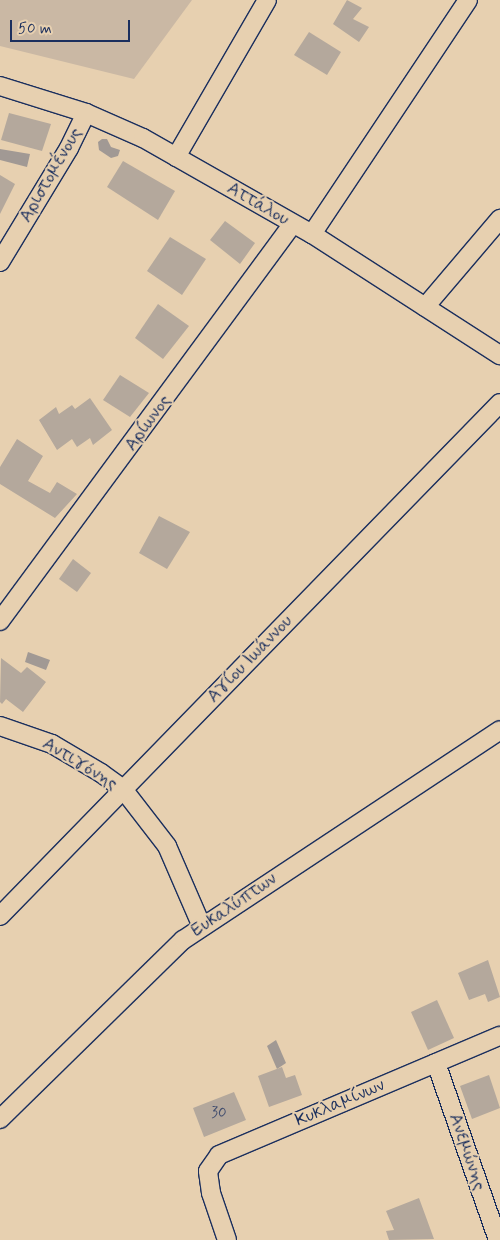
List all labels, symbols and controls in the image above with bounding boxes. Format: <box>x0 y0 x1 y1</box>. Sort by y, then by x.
scale bar <box>12 10 132 42</box>
text: 50 m <box>18 19 52 39</box>
street label: Αριστομένους <box>15 124 87 226</box>
street label: Αττάλου <box>223 178 293 230</box>
street label: Αρίωνος <box>120 391 176 455</box>
street label: Αγίου Ιωάννου <box>203 611 297 707</box>
street label: Αντιγόνης <box>38 733 122 795</box>
street label: Ευκαλύπτων <box>187 868 281 942</box>
street label: Κυκλαμίνων <box>292 1074 388 1132</box>
house number: 30 <box>211 1105 227 1123</box>
street label: Ανεμώνης <box>444 1111 490 1193</box>

